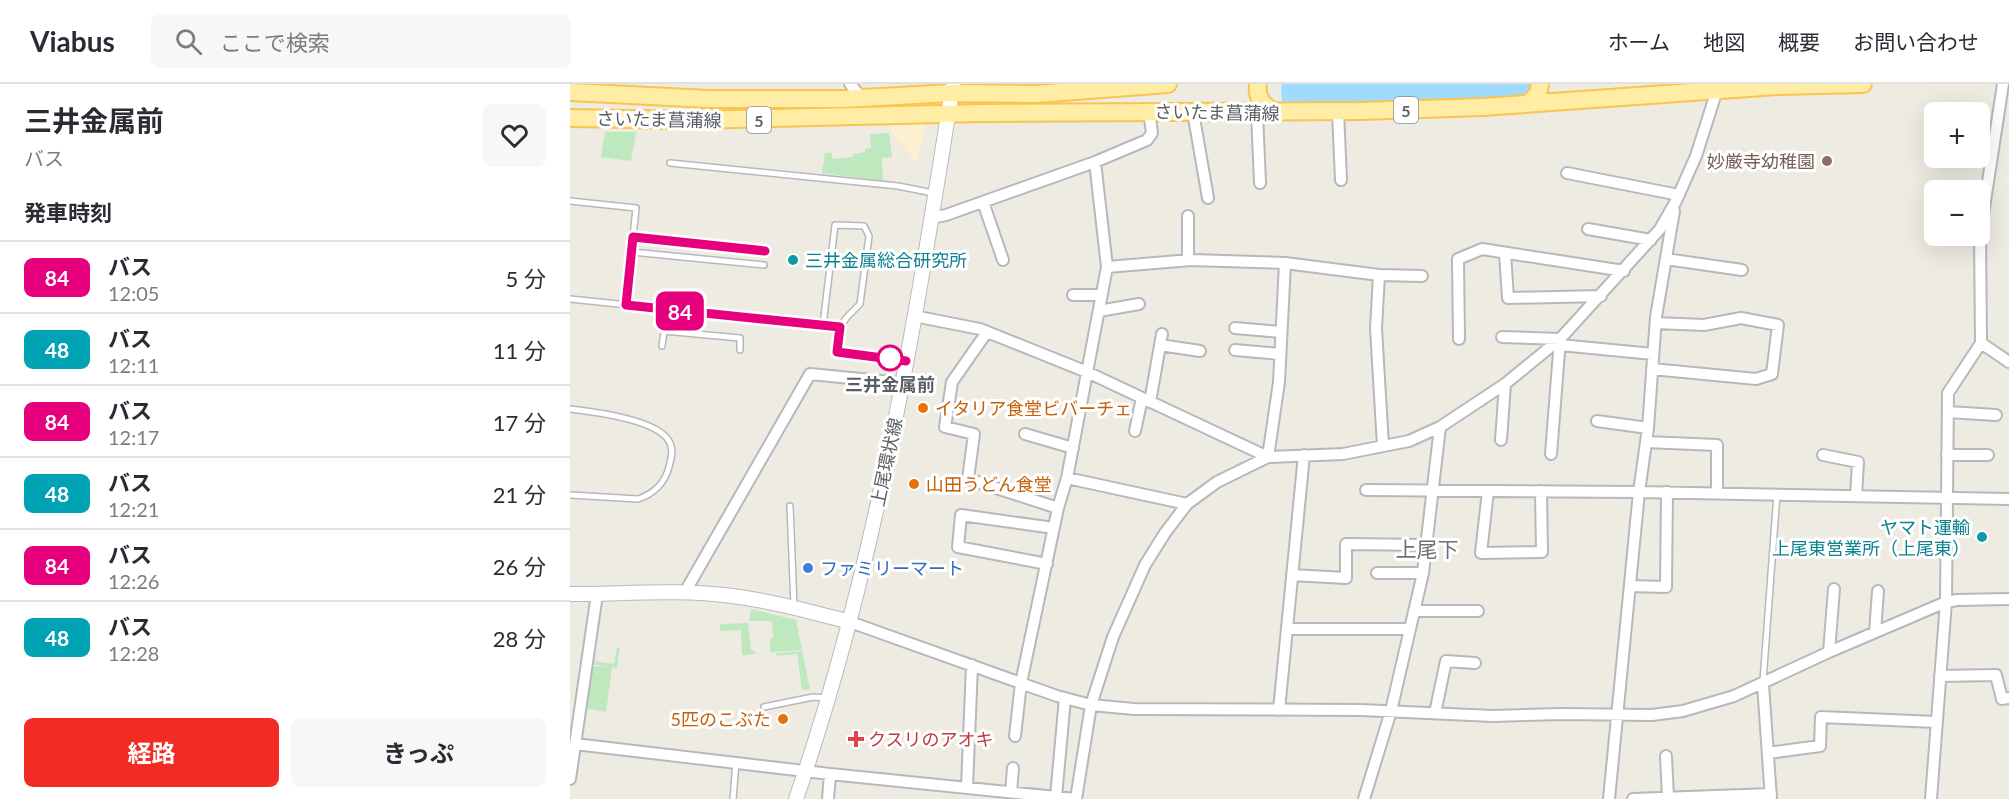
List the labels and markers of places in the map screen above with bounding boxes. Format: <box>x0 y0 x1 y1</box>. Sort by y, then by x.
place label: 妙厳寺幼稚園 <box>1707 150 1815 172</box>
marker: 妙厳寺幼稚園 <box>1820 154 1834 168</box>
place label: 三井金属総合研究所 <box>805 249 967 271</box>
marker: 三井金属総合研究所 <box>786 253 800 267</box>
marker: 三井金属前 <box>877 345 903 371</box>
place label: 三井金属前 <box>845 373 935 395</box>
place label: イタリア食堂ビバーチェ <box>935 397 1132 419</box>
marker: イタリア食堂ビバーチェ <box>916 401 930 415</box>
place label: 山田うどん食堂 <box>926 473 1052 495</box>
marker: 山田うどん食堂 <box>907 477 921 491</box>
place label: ヤマト運輸 上尾東営業所（上尾東） <box>1772 516 1970 559</box>
marker: ヤマト運輸 上尾東営業所（上尾東） <box>1975 530 1989 544</box>
place label: ファミリーマート <box>820 557 964 579</box>
marker: ファミリーマート <box>801 561 815 575</box>
place label: 5匹のこぶた <box>671 708 771 730</box>
marker: 5匹のこぶた <box>776 712 790 726</box>
place label: クスリのアオキ <box>868 728 993 750</box>
marker: クスリのアオキ <box>849 732 863 746</box>

